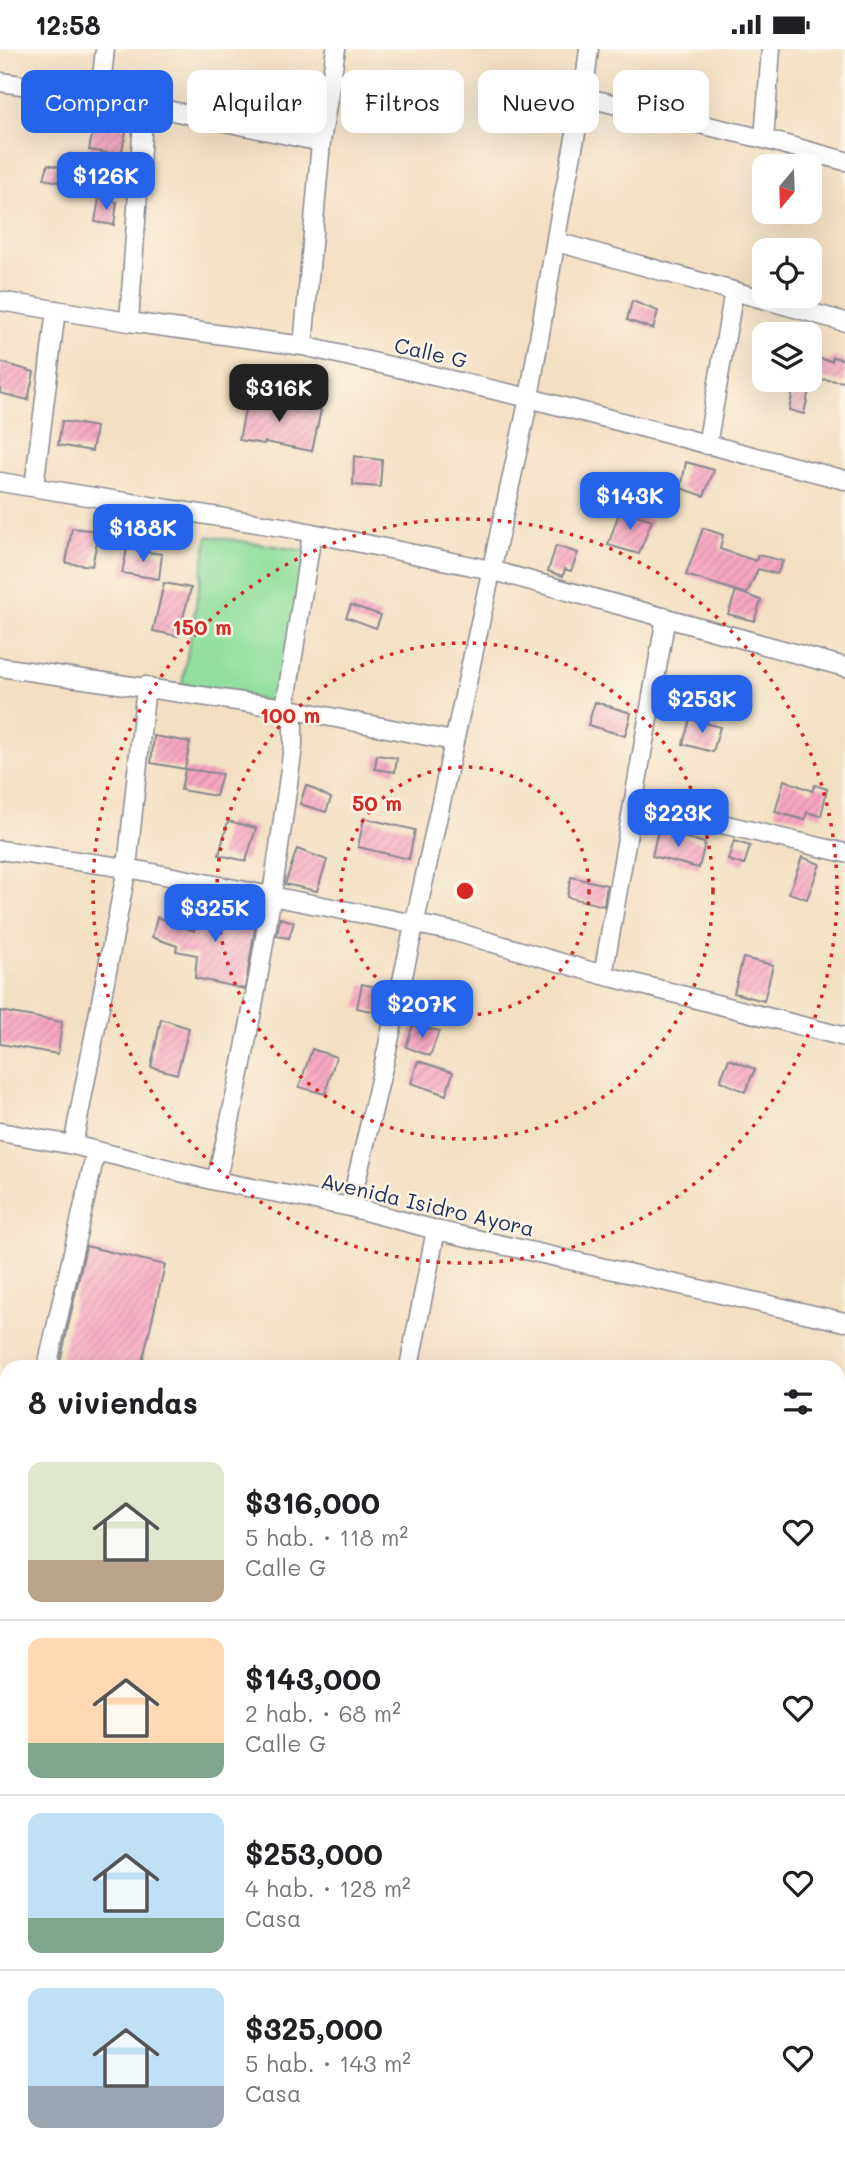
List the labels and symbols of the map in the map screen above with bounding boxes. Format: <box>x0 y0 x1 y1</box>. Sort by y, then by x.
pin: $126K <box>57 153 155 212</box>
north arrow <box>752 154 822 224</box>
street label: Calle G <box>392 331 470 373</box>
pin: $316K <box>230 365 328 424</box>
pin: $143K <box>581 473 679 532</box>
pin: $188K <box>94 505 192 564</box>
text: 150 m <box>172 613 232 640</box>
pin: $253K <box>653 675 751 735</box>
text: 100 m <box>260 701 320 728</box>
text: 50 m <box>352 789 402 816</box>
pin: $223K <box>629 789 727 849</box>
centre of rings <box>453 879 477 903</box>
pin: $325K <box>166 885 264 944</box>
pin: $207K <box>373 981 471 1040</box>
street label: Avenida Isidro Ayora <box>319 1166 537 1242</box>

